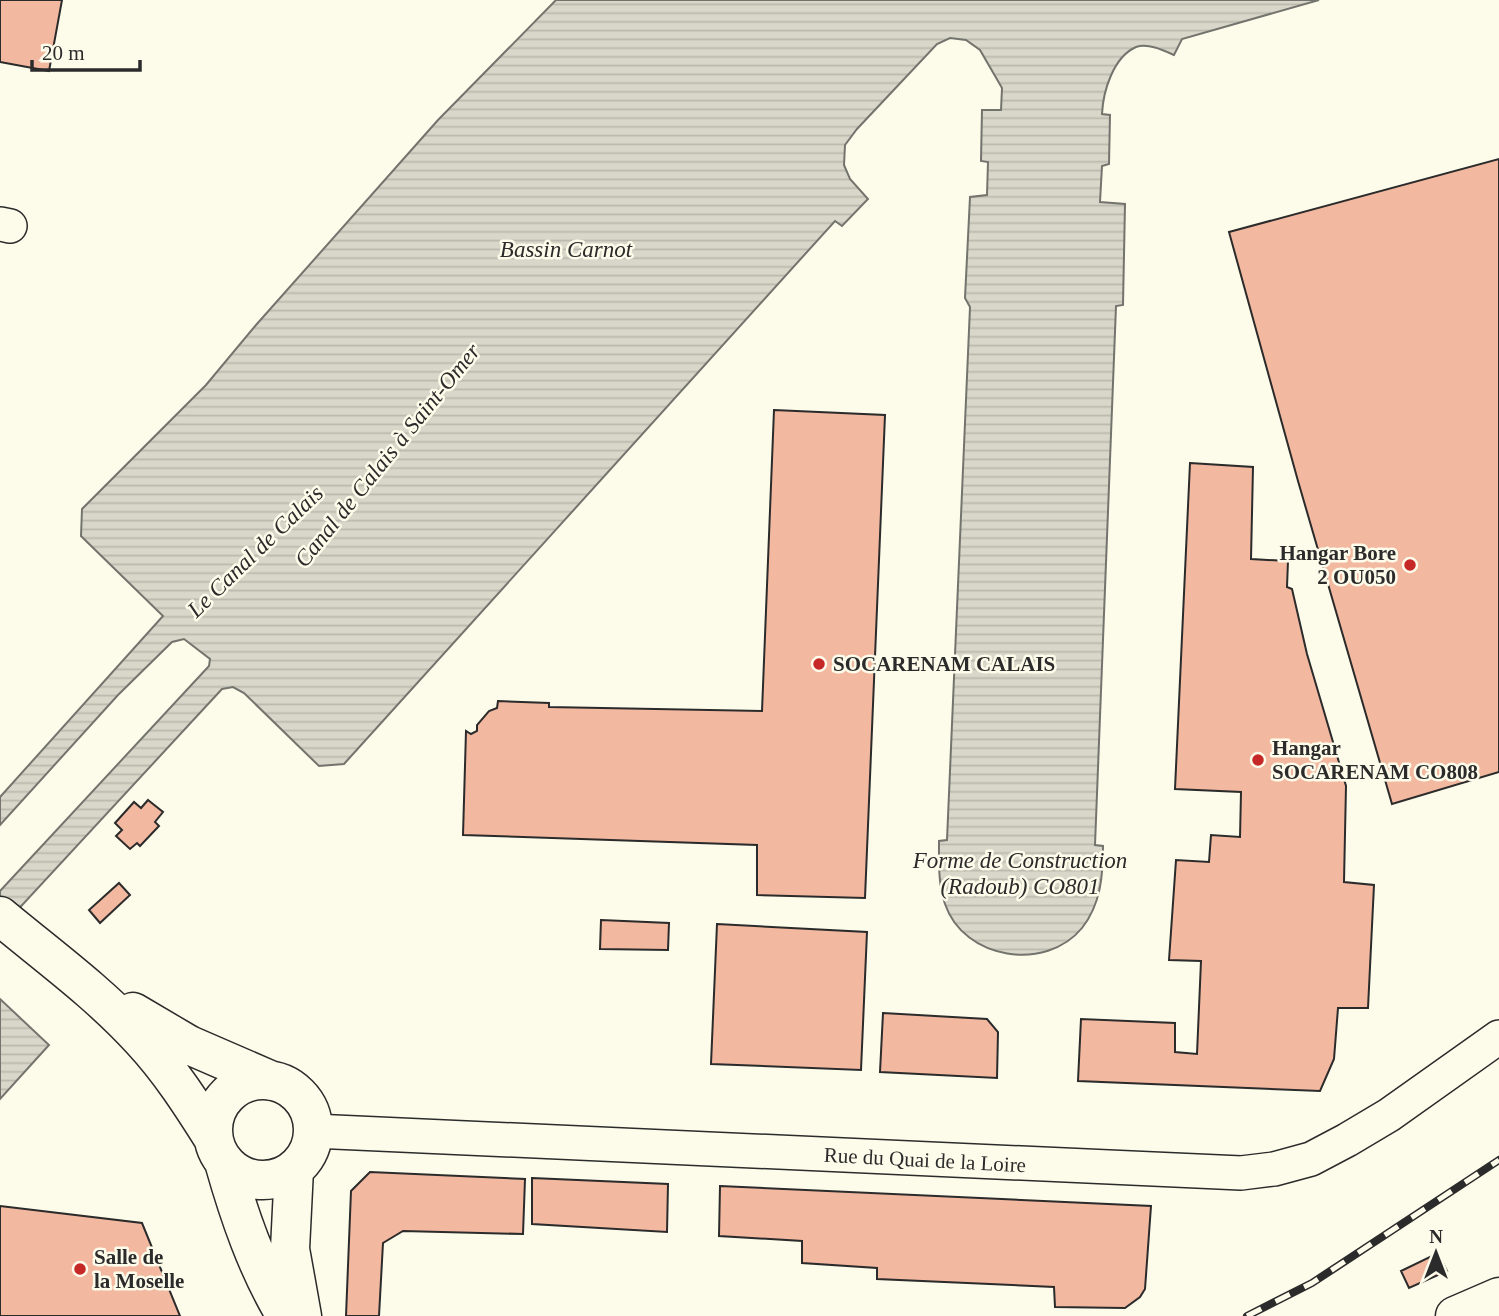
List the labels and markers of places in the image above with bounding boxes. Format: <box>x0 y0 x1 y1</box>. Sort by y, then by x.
place label: Hangar Bore 2 OU050 <box>1280 541 1396 589</box>
marker: Hangar Bore 2 OU050 <box>1402 557 1418 573</box>
place label: SOCARENAM CALAIS <box>833 652 1055 676</box>
marker: SOCARENAM CALAIS <box>811 656 827 672</box>
place label: Hangar SOCARENAM CO808 <box>1272 736 1478 784</box>
marker: Hangar SOCARENAM CO808 <box>1250 752 1266 768</box>
place label: Salle de la Moselle <box>94 1245 184 1293</box>
marker: Salle de la Moselle <box>72 1261 88 1277</box>

